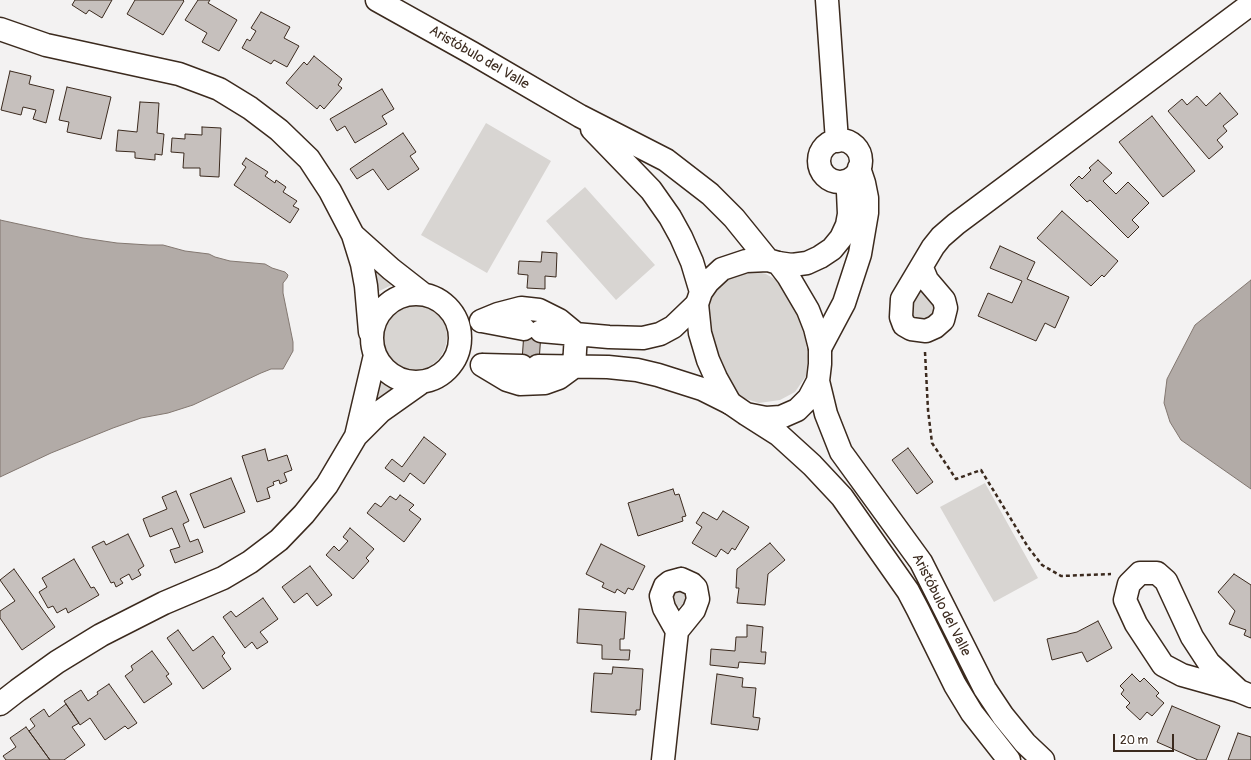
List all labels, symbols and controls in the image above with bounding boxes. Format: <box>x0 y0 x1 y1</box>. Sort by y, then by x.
street label: Aristóbulo del Valle <box>426 23 532 93</box>
street label: Aristóbulo del Valle <box>908 551 974 659</box>
scale bar <box>1115 726 1176 752</box>
text: 20 m <box>1120 733 1148 748</box>

